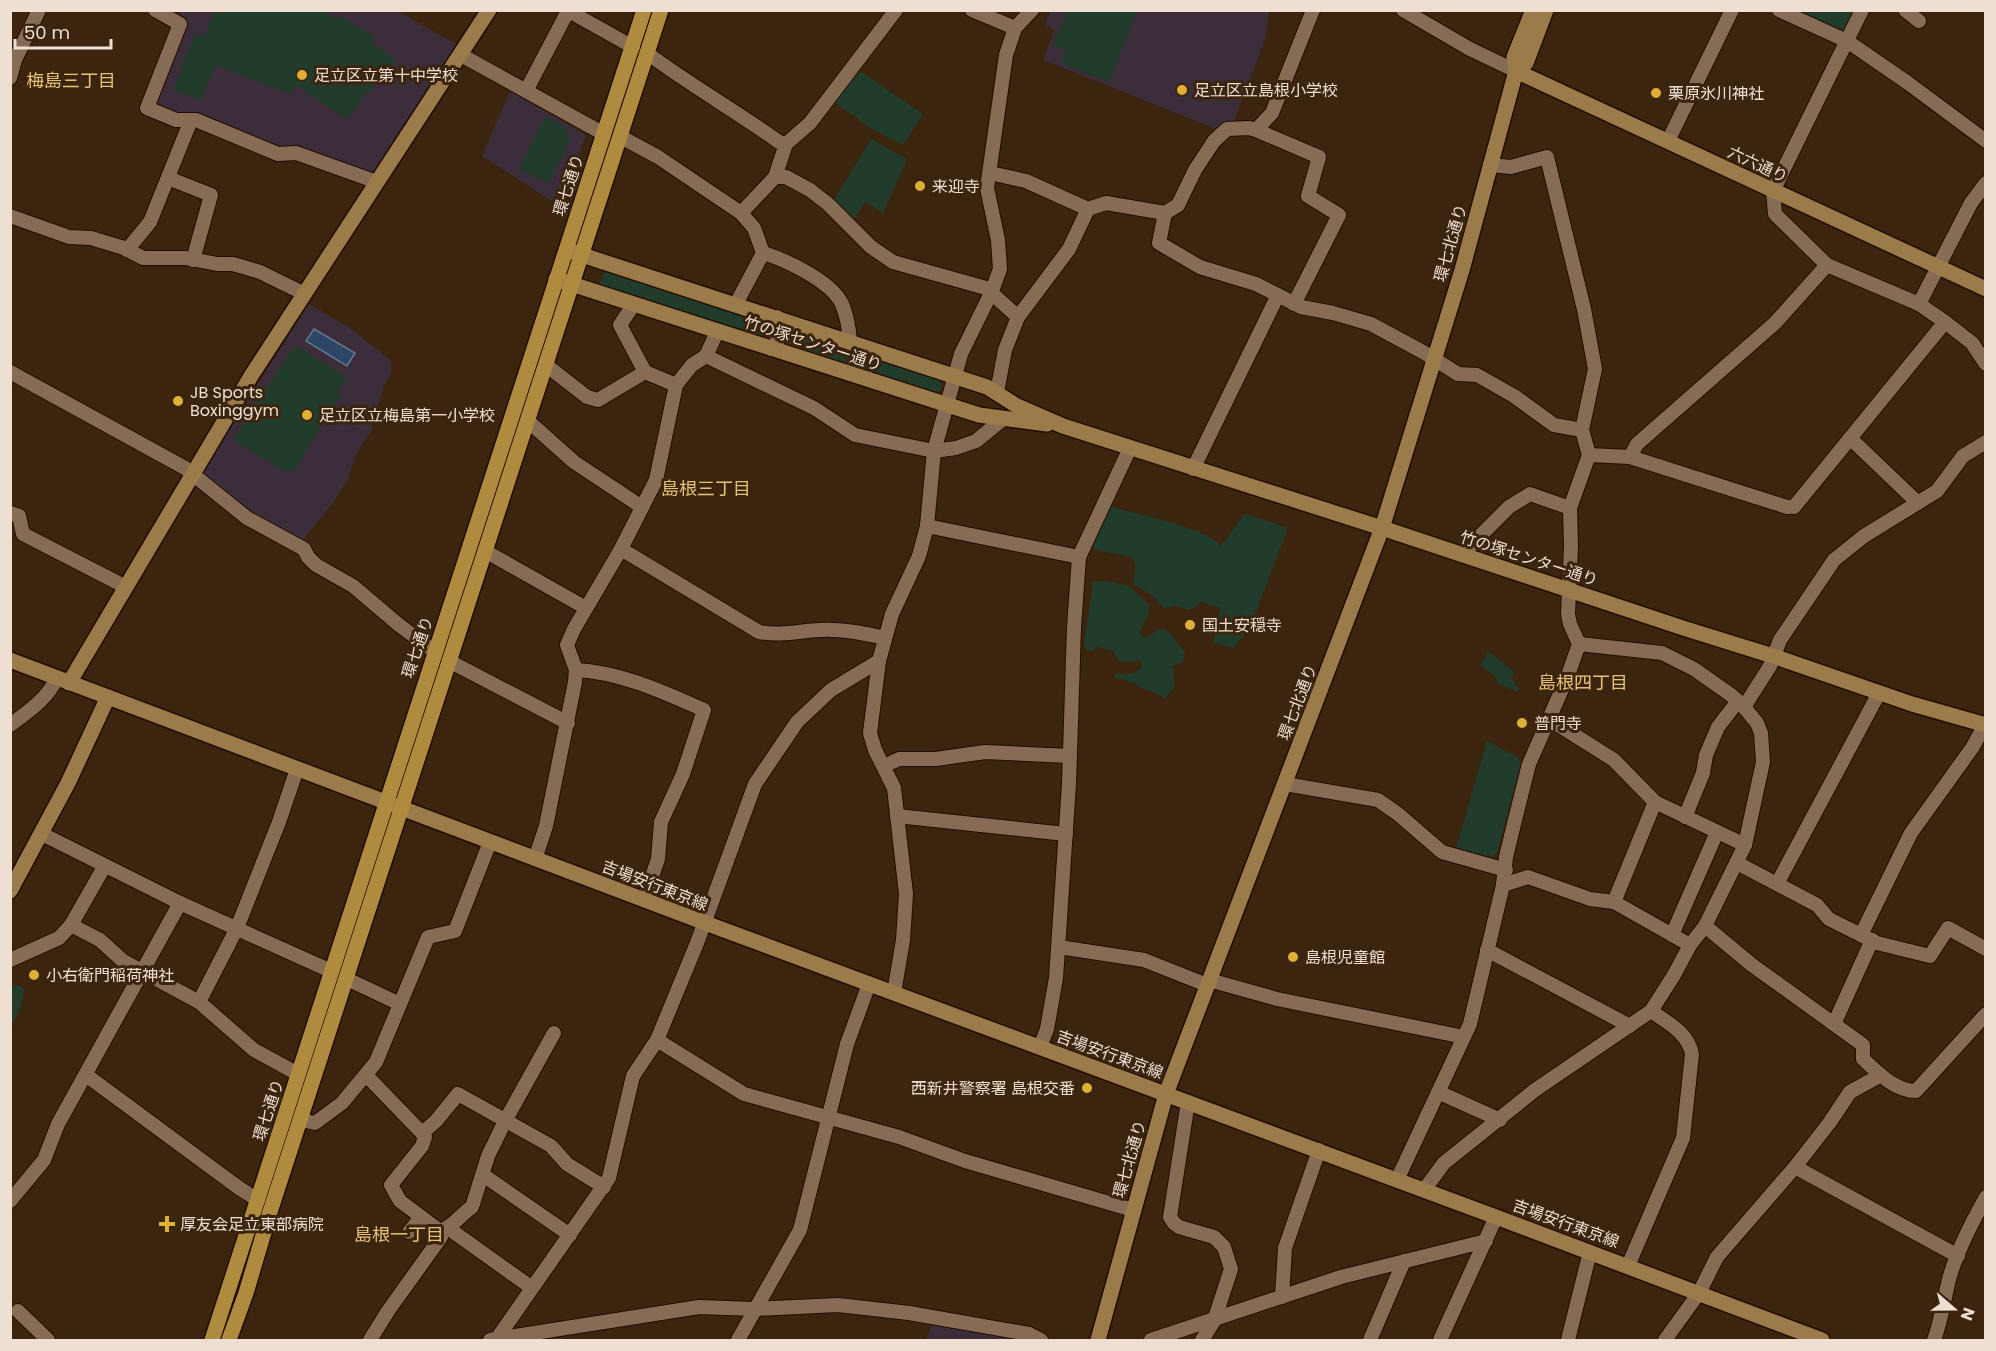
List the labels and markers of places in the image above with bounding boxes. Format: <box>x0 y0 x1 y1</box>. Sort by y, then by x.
place label: 足立区立第十中学校 <box>314 64 458 87</box>
marker: 足立区立第十中学校 <box>295 68 309 82</box>
place label: 足立区立島根小学校 <box>1194 79 1338 102</box>
place label: 栗原氷川神社 <box>1668 82 1764 105</box>
marker: 足立区立島根小学校 <box>1175 83 1189 97</box>
marker: 栗原氷川神社 <box>1649 86 1663 100</box>
place label: 来迎寺 <box>932 175 980 198</box>
marker: 来迎寺 <box>913 179 927 193</box>
place label: JB Sports Boxinggym <box>190 381 279 422</box>
marker: JB Sports Boxinggym <box>171 394 185 408</box>
place label: 足立区立梅島第一小学校 <box>319 404 495 427</box>
marker: 足立区立梅島第一小学校 <box>300 408 314 422</box>
place label: 国土安穏寺 <box>1202 614 1282 637</box>
marker: 国土安穏寺 <box>1183 618 1197 632</box>
place label: 普門寺 <box>1534 712 1582 735</box>
marker: 普門寺 <box>1515 716 1529 730</box>
place label: 島根児童館 <box>1305 946 1385 969</box>
marker: 島根児童館 <box>1286 950 1300 964</box>
place label: 小右衛門稲荷神社 <box>46 964 174 987</box>
marker: 小右衛門稲荷神社 <box>27 968 41 982</box>
place label: 西新井警察署 島根交番 <box>911 1077 1075 1100</box>
marker: 西新井警察署 島根交番 <box>1080 1081 1094 1095</box>
place label: 厚友会足立東部病院 <box>180 1213 324 1236</box>
marker: 厚友会足立東部病院 <box>158 1215 176 1233</box>

